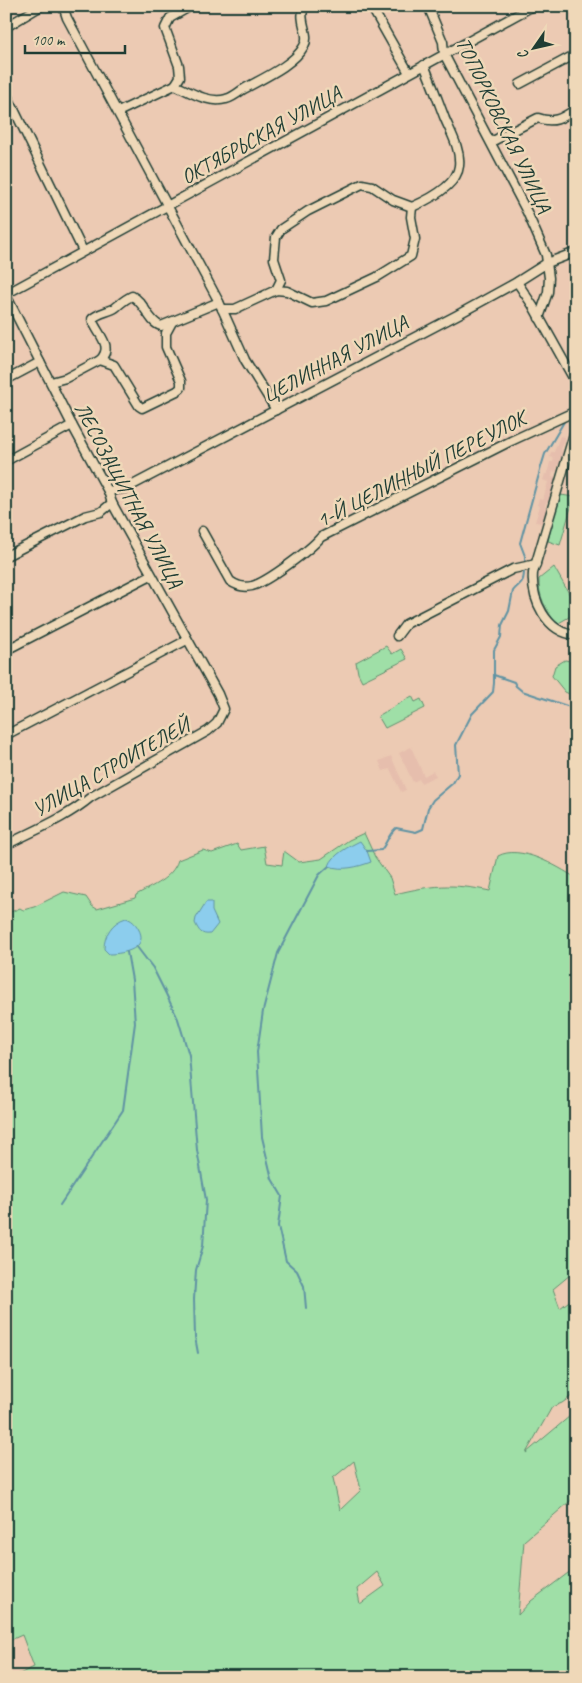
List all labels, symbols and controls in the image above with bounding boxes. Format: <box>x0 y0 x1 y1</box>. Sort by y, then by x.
scale bar <box>25 22 125 54</box>
north arrow <box>510 22 560 72</box>
text: 100 m <box>32 31 66 50</box>
street label: ТОПОРКОВСКАЯ УЛИЦА <box>451 34 557 216</box>
street label: ОКТЯБРЬСКАЯ УЛИЦА <box>176 79 347 190</box>
street label: ЦЕЛИННАЯ УЛИЦА <box>258 309 413 408</box>
street label: ЛЕСОЗАЩИТНАЯ УЛИЦА <box>69 398 189 593</box>
street label: 1-Й ЦЕЛИННЫЙ ПЕРЕУЛОК <box>312 403 534 533</box>
street label: УЛИЦА СТРОИТЕЛЕЙ <box>28 710 197 823</box>

